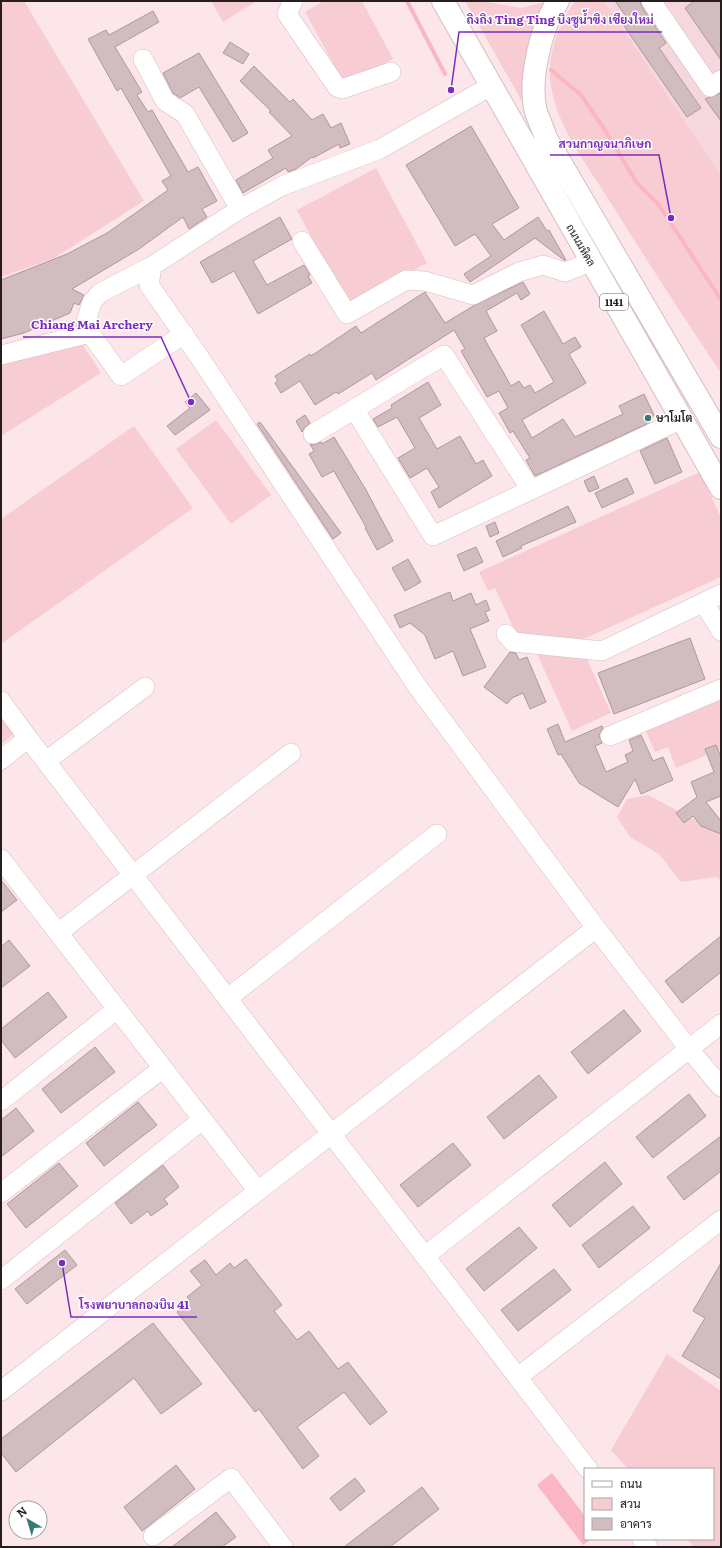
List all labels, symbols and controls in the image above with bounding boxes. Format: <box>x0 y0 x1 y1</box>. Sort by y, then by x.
callout: ถิงถิง Ting Ting บิงซูน้ำขิง เชียงใหม่ <box>459 8 662 32</box>
text: ถิงถิง Ting Ting บิงซูน้ำขิง เชียงใหม่ <box>466 9 654 28</box>
callout: สวนกาญจนาภิเษก <box>550 131 659 155</box>
text: สวนกาญจนาภิเษก <box>559 134 651 152</box>
street label: ถนนมหิดล <box>563 220 601 269</box>
road number: 1141 <box>600 294 628 310</box>
callout: Chiang Mai Archery <box>23 313 161 337</box>
text: Chiang Mai Archery <box>31 315 154 333</box>
place label: ษาโมโต <box>656 409 692 425</box>
marker: ษาโมโต <box>643 413 653 423</box>
callout: โรงพยาบาลกองบิน 41 <box>71 1293 197 1317</box>
text: โรงพยาบาลกองบิน 41 <box>78 1295 189 1313</box>
legend <box>584 1468 714 1540</box>
text: ถนน <box>620 1474 643 1492</box>
text: สวน <box>620 1494 641 1512</box>
north arrow <box>8 1500 48 1540</box>
text: N <box>13 1502 30 1520</box>
text: อาคาร <box>620 1514 652 1532</box>

